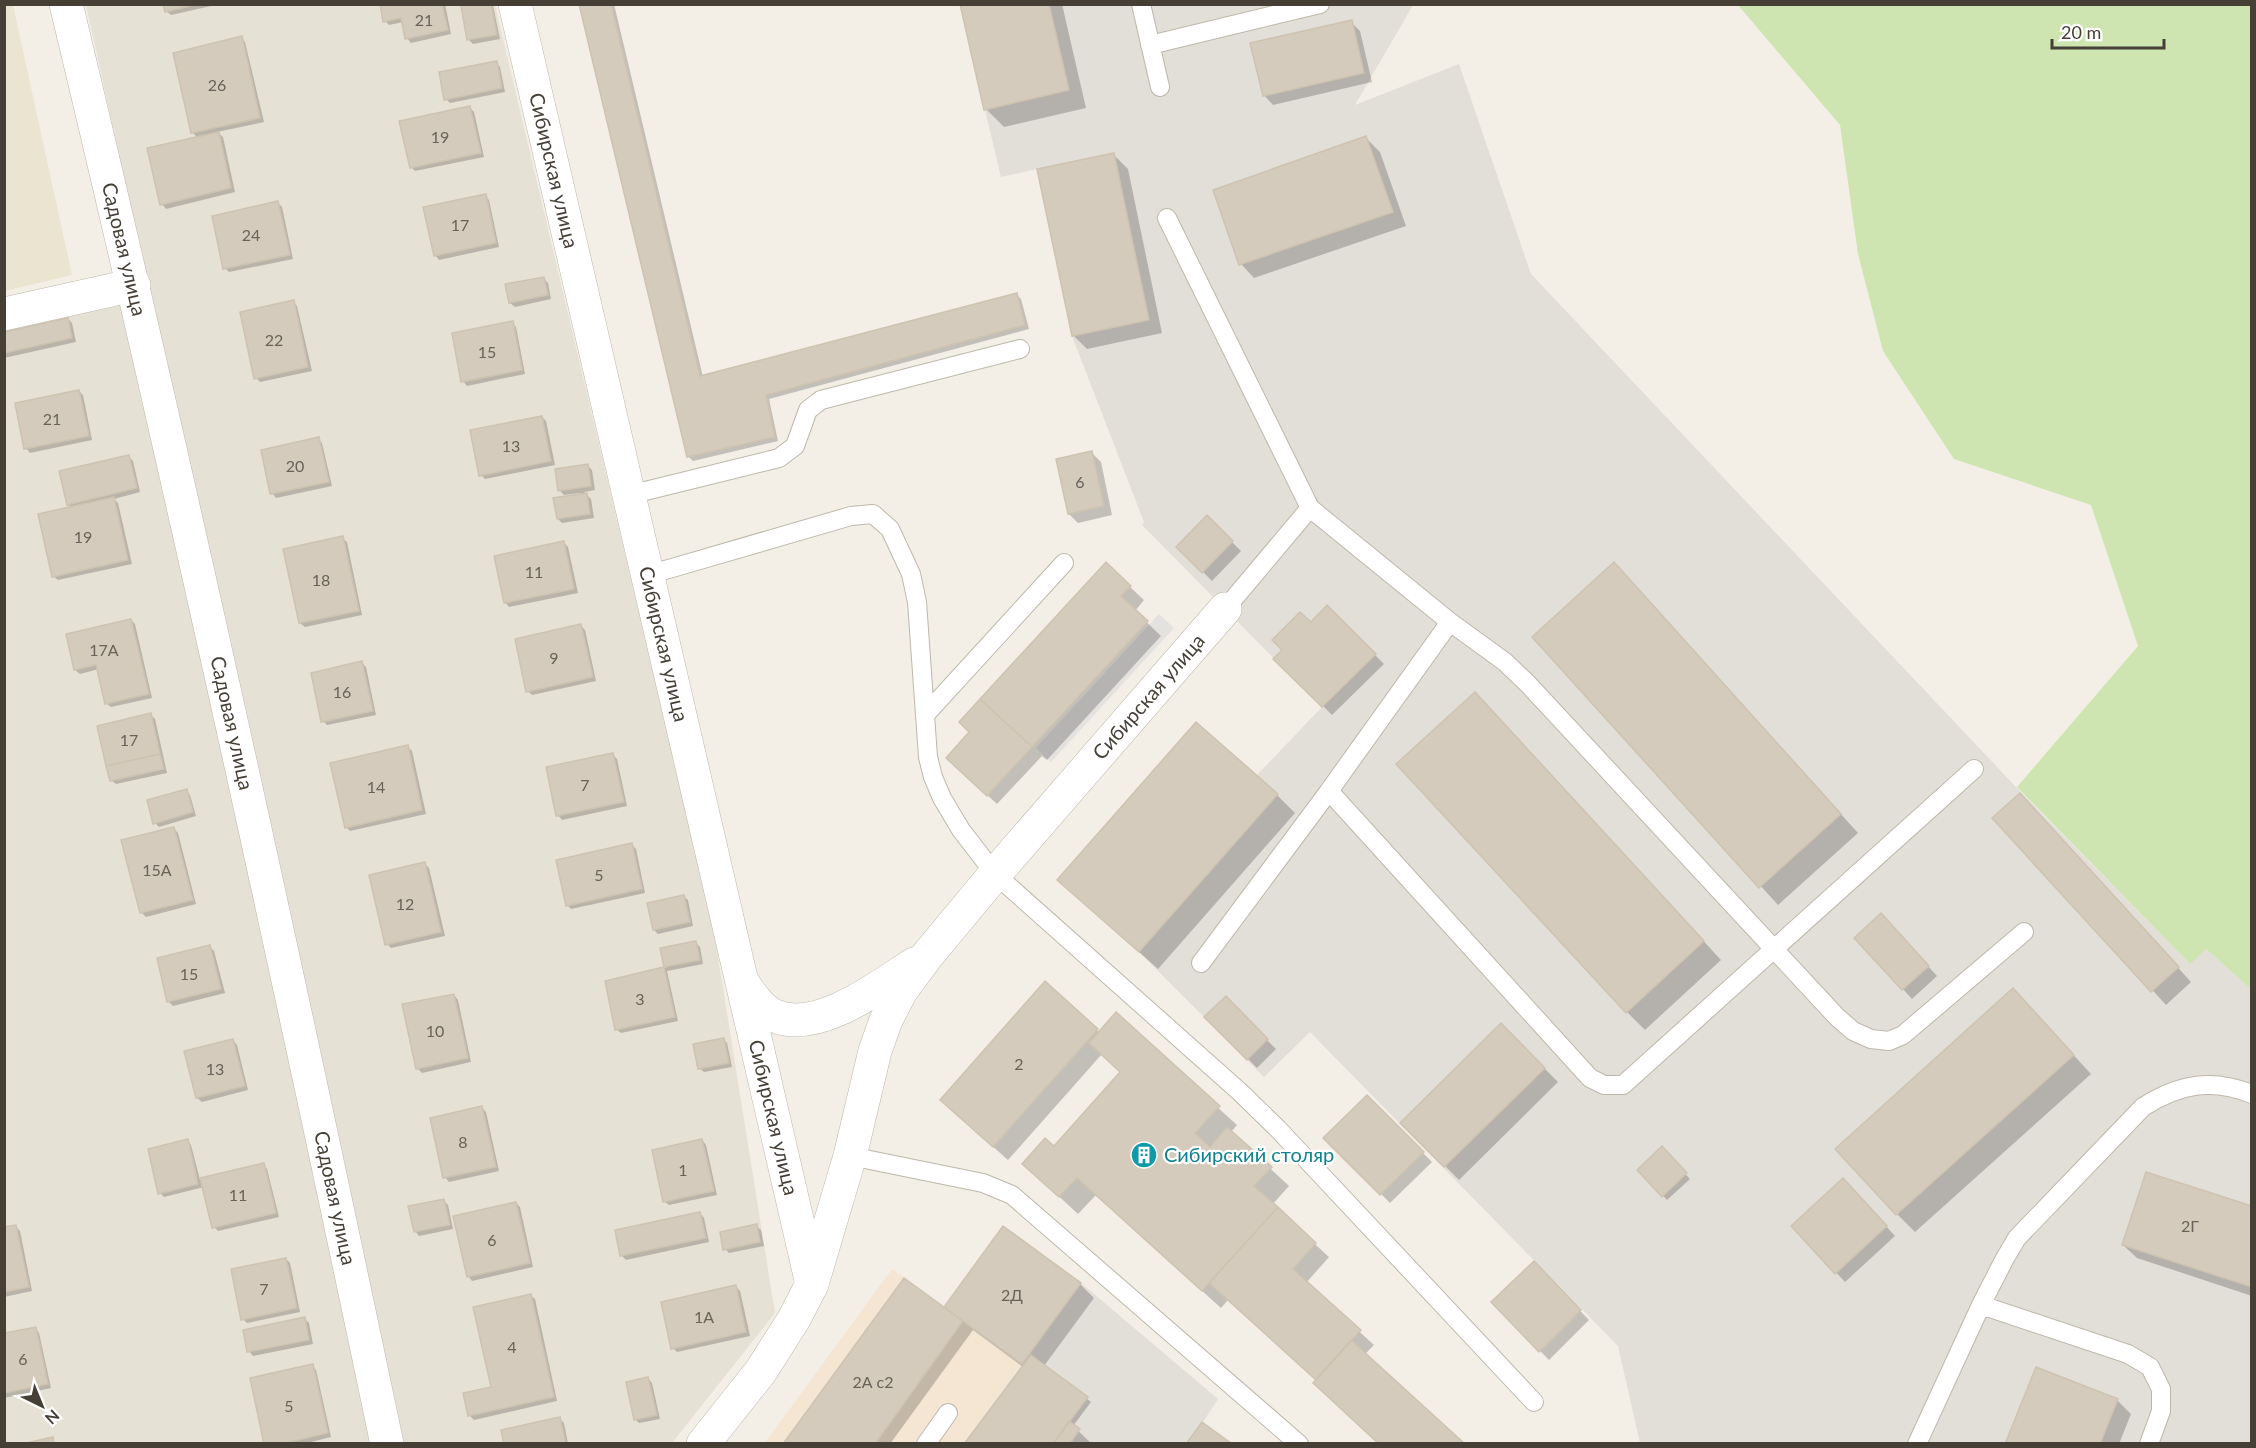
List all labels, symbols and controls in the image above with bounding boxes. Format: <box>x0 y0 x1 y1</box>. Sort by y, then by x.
house number: 21 <box>415 10 433 29</box>
scale bar <box>2052 12 2164 50</box>
text: 20 m <box>2061 21 2101 43</box>
house number: 26 <box>208 75 226 94</box>
street label: Сибирская улица <box>525 90 584 250</box>
house number: 19 <box>431 127 449 146</box>
street label: Садовая улица <box>98 180 152 318</box>
house number: 17 <box>451 215 469 234</box>
house number: 24 <box>242 225 260 244</box>
house number: 22 <box>265 330 283 349</box>
house number: 15 <box>478 342 496 361</box>
house number: 21 <box>43 409 61 428</box>
house number: 13 <box>502 436 520 455</box>
house number: 20 <box>286 456 304 475</box>
house number: 6 <box>1075 472 1085 491</box>
house number: 19 <box>74 527 92 546</box>
house number: 11 <box>525 562 543 581</box>
street label: Сибирская улица <box>635 564 694 724</box>
house number: 18 <box>312 570 330 589</box>
street label: Сибирская улица <box>1087 628 1209 764</box>
house number: 17А <box>89 640 119 659</box>
house number: 9 <box>549 648 559 667</box>
street label: Садовая улица <box>206 654 259 792</box>
house number: 16 <box>333 682 351 701</box>
house number: 17 <box>120 730 138 749</box>
house number: 7 <box>580 775 590 794</box>
house number: 14 <box>367 777 385 796</box>
house number: 15А <box>142 860 172 879</box>
house number: 5 <box>594 865 604 884</box>
house number: 12 <box>396 894 414 913</box>
house number: 15 <box>180 964 198 983</box>
house number: 3 <box>635 989 645 1008</box>
house number: 10 <box>426 1021 444 1040</box>
street label: Сибирская улица <box>745 1037 804 1197</box>
house number: 2 <box>1014 1054 1024 1073</box>
house number: 13 <box>206 1059 224 1078</box>
street label: Садовая улица <box>310 1129 362 1267</box>
house number: 8 <box>458 1132 468 1151</box>
building icon: Сибирский столяр <box>1129 1140 1159 1170</box>
place label: Сибирский столяр <box>1164 1142 1334 1166</box>
house number: 1 <box>678 1160 688 1179</box>
house number: 11 <box>229 1185 247 1204</box>
house number: 2Г <box>2181 1216 2199 1235</box>
house number: 6 <box>487 1230 497 1249</box>
house number: 7 <box>259 1279 269 1298</box>
house number: 2Д <box>1001 1285 1023 1304</box>
house number: 1А <box>694 1307 714 1326</box>
house number: 4 <box>507 1337 517 1356</box>
house number: 6 <box>18 1349 28 1368</box>
house number: 2А с2 <box>852 1372 894 1391</box>
north arrow <box>12 1376 72 1436</box>
house number: 5 <box>284 1396 294 1415</box>
text: N <box>42 1406 64 1428</box>

